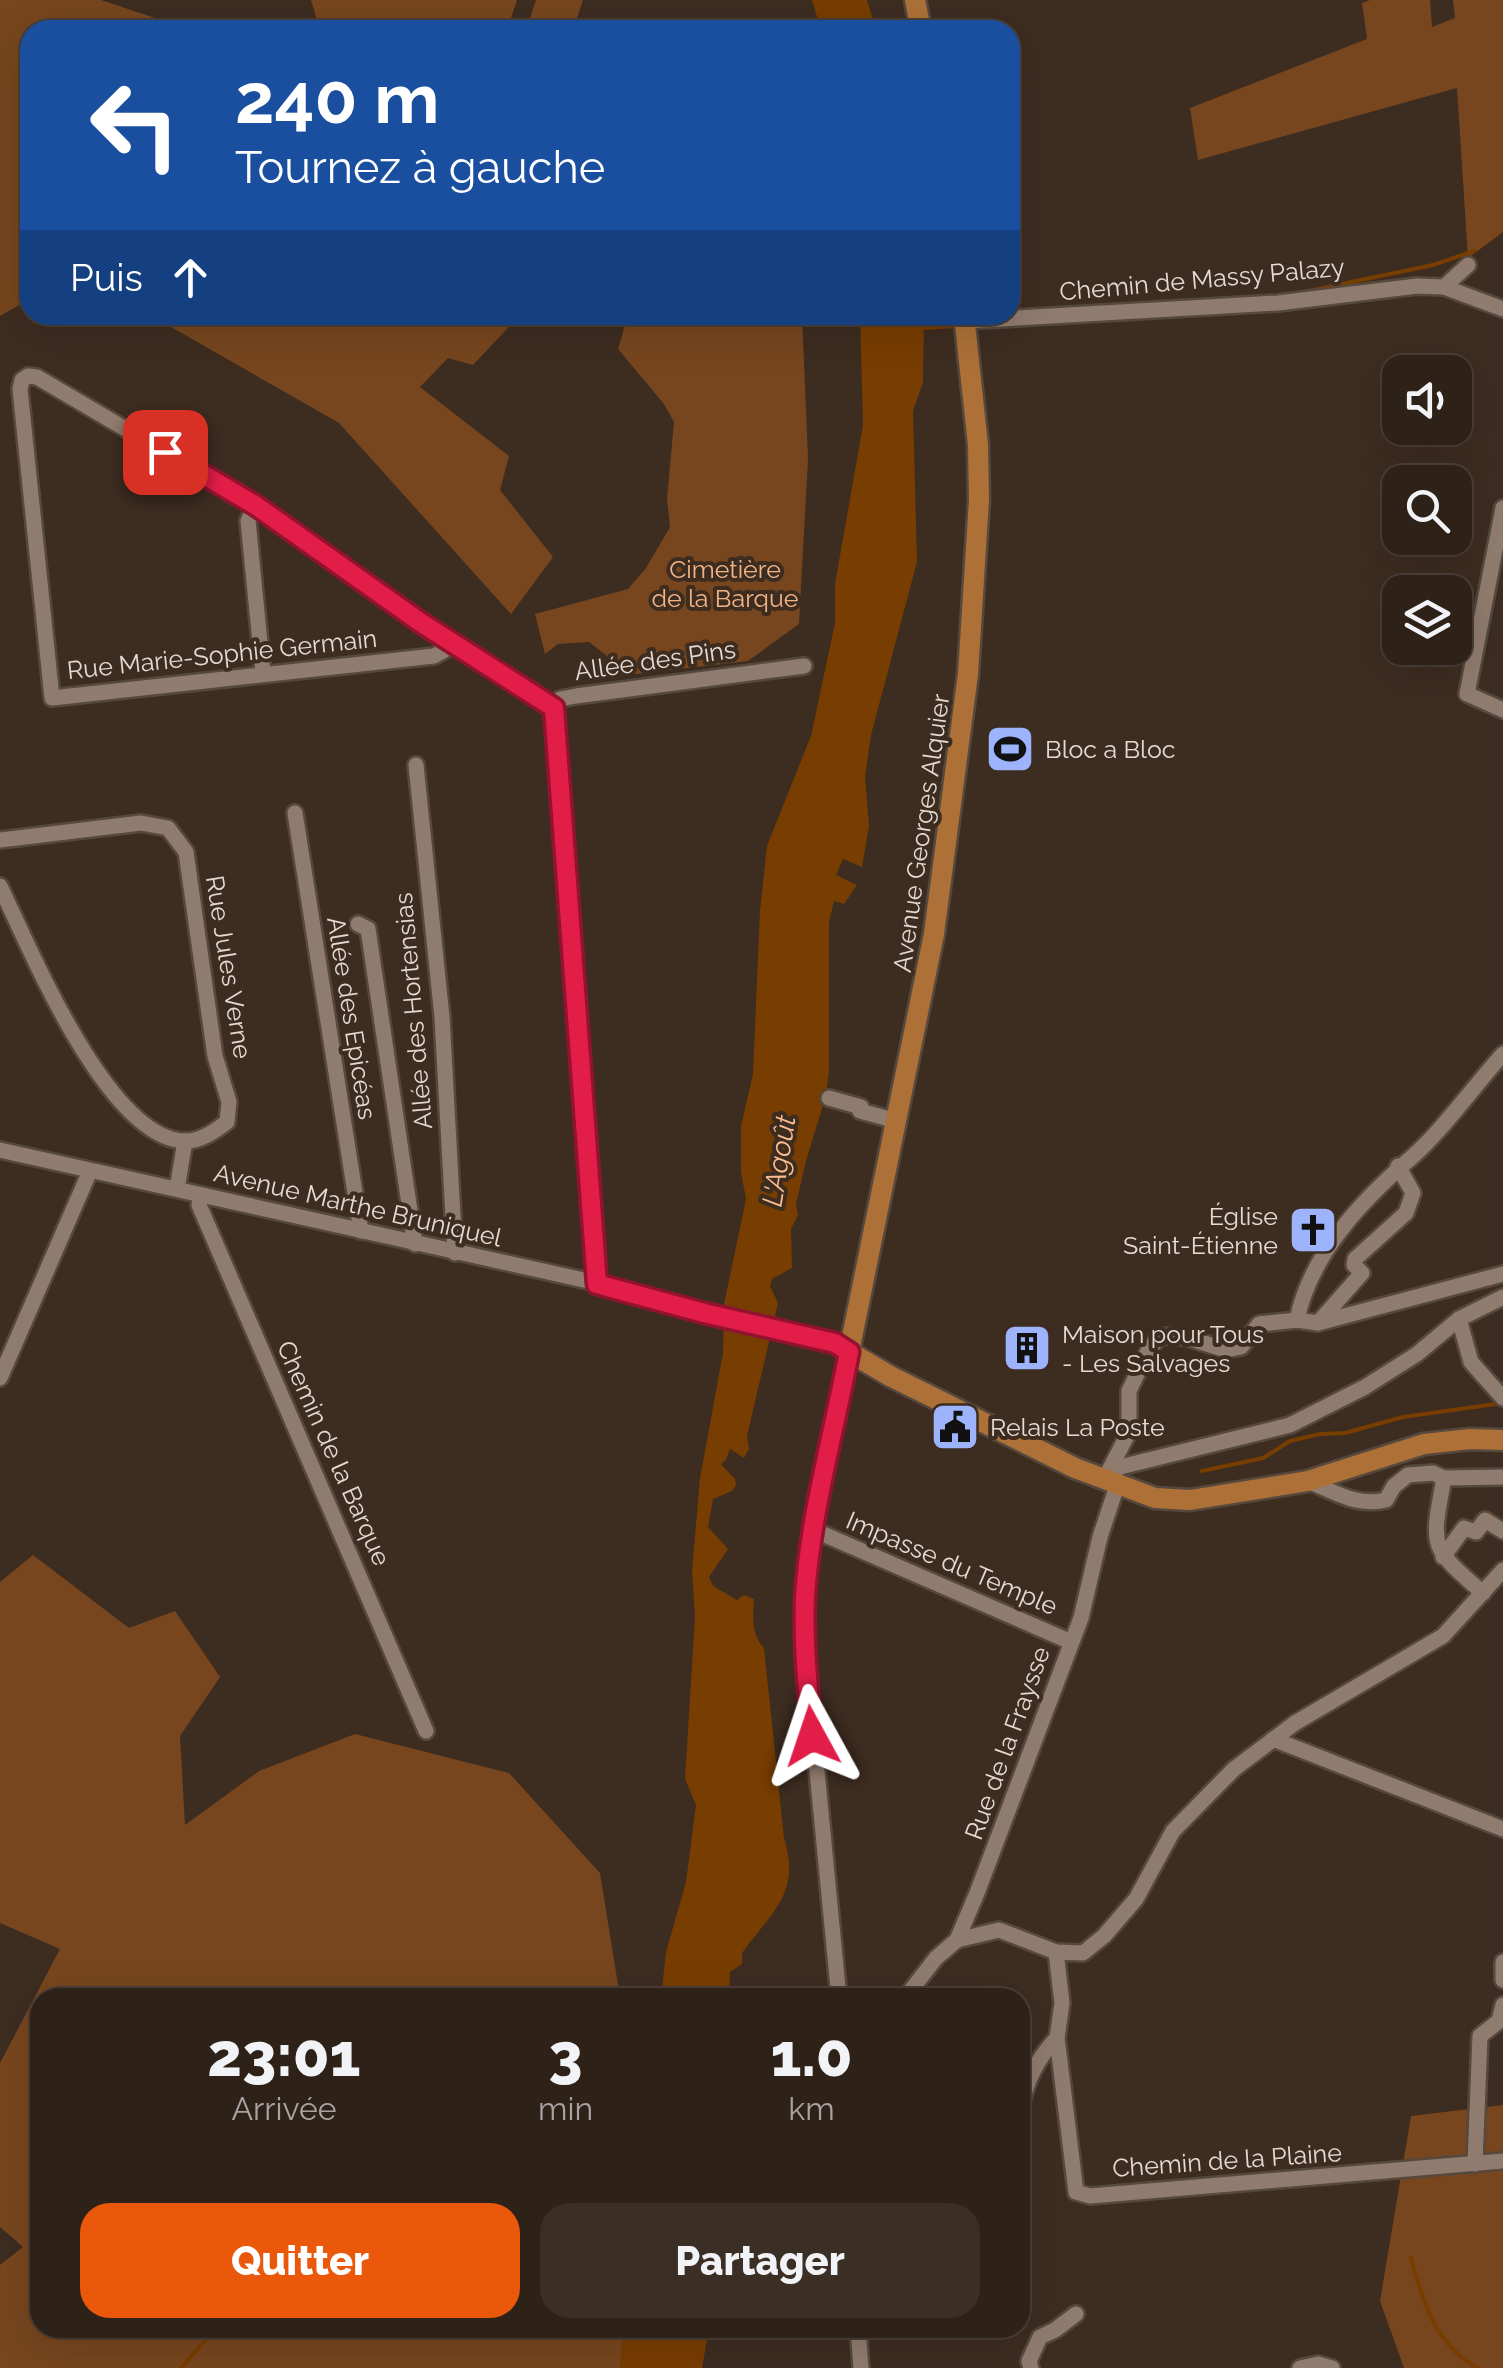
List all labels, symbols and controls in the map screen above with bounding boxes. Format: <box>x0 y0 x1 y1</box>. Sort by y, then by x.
text: 240 m <box>235 57 439 139</box>
icon: left <box>70 60 200 190</box>
text: Tournez à gauche <box>235 141 605 194</box>
icon: ahead <box>163 250 218 305</box>
street label: Chemin de Massy Palazy <box>1058 252 1346 306</box>
text: Puis <box>70 255 143 300</box>
map controls <box>1382 355 1472 665</box>
button: sound <box>1382 355 1472 445</box>
pin <box>123 410 208 495</box>
icon: arrive <box>138 425 193 480</box>
button: search <box>1382 465 1472 555</box>
park label: Cimetière de la Barque <box>651 554 799 613</box>
button: layers <box>1382 575 1472 665</box>
street label: Rue Marie-Sophie Germain <box>66 623 378 685</box>
street label: Allée des Pins <box>572 634 738 686</box>
street label: Avenue Georges Alquier <box>887 692 955 974</box>
sports icon: Bloc a Bloc <box>984 723 1036 775</box>
place label: Bloc a Bloc <box>1045 734 1175 764</box>
street label: Rue Jules Verne <box>200 873 258 1061</box>
street label: Allée des Hortensias <box>388 891 438 1131</box>
street label: Allée des Epicéas <box>321 914 383 1122</box>
water label: L'Agoût <box>756 1112 803 1209</box>
street label: Avenue Marthe Bruniquel <box>211 1157 505 1253</box>
place label: Église Saint-Étienne <box>1123 1201 1278 1260</box>
church icon: Église Saint-Étienne <box>1287 1204 1339 1256</box>
place label: Maison pour Tous - Les Salvages <box>1062 1319 1264 1378</box>
building icon: Maison pour Tous - Les Salvages <box>1001 1322 1053 1374</box>
street label: Chemin de la Barque <box>271 1336 397 1570</box>
public building icon: Relais La Poste <box>929 1401 981 1453</box>
place label: Relais La Poste <box>990 1412 1165 1442</box>
street label: Impasse du Temple <box>842 1505 1062 1621</box>
street label: Rue de la Fraysse <box>958 1642 1056 1844</box>
position arrow <box>760 1684 864 1788</box>
text: 23:01 <box>207 2020 361 2090</box>
text: 3 <box>548 2020 583 2090</box>
text: 1.0 <box>770 2020 853 2090</box>
text: Arrivée <box>231 2090 337 2127</box>
text: min <box>538 2090 593 2127</box>
text: km <box>788 2090 835 2127</box>
street label: Chemin de la Plaine <box>1111 2137 1343 2183</box>
button: Quitter <box>80 2203 520 2318</box>
button: Partager <box>540 2203 980 2318</box>

